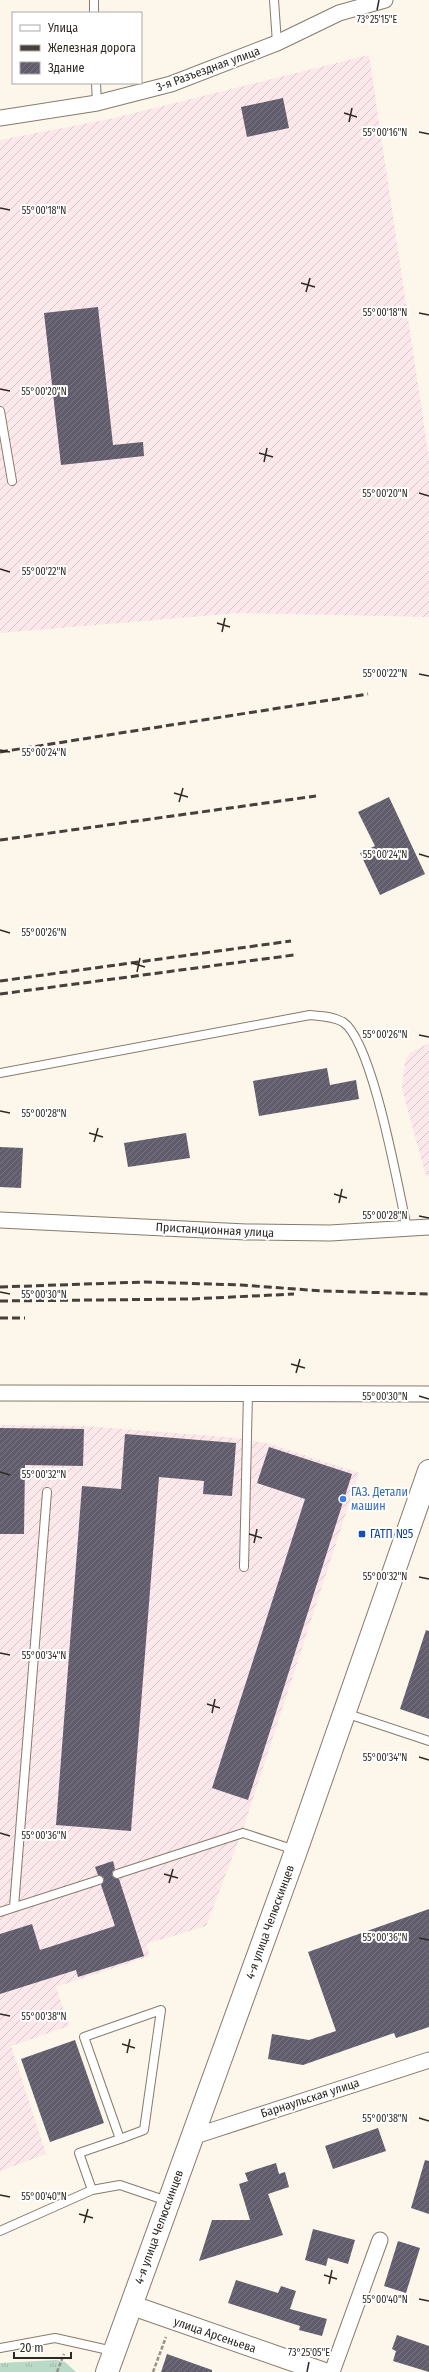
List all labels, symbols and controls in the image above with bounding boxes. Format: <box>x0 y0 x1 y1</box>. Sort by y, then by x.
legend <box>12 12 142 84</box>
text: 73°25'15"E <box>357 14 398 26</box>
text: Улица <box>47 21 78 35</box>
text: Железная дорога <box>48 41 136 55</box>
street label: 3-я Разъездная улица <box>154 44 262 94</box>
text: Здание <box>48 61 84 75</box>
text: 55°00'16"N <box>363 127 407 139</box>
text: 55°00'18"N <box>22 205 66 217</box>
text: 55°00'18"N <box>363 307 407 319</box>
text: 55°00'20"N <box>21 386 67 398</box>
text: 55°00'20"N <box>362 488 408 500</box>
text: 55°00'22"N <box>22 566 66 578</box>
text: 55°00'22"N <box>363 668 407 680</box>
text: 55°00'24"N <box>22 747 66 759</box>
text: 55°00'24"N <box>363 849 407 861</box>
text: 55°00'26"N <box>21 927 67 939</box>
text: 55°00'26"N <box>362 1029 408 1041</box>
text: 55°00'28"N <box>21 1108 67 1120</box>
text: 55°00'28"N <box>362 1210 408 1222</box>
street label: Пристанционная улица <box>155 1220 275 1240</box>
text: 55°00'30"N <box>21 1289 67 1301</box>
text: 55°00'30"N <box>362 1391 408 1403</box>
text: 55°00'32"N <box>22 1469 66 1481</box>
place label: ГАЗ. Детали машин <box>351 1485 408 1513</box>
marker: ГАЗ. Детали машин <box>338 1494 348 1504</box>
place label: ГАТП №5 <box>370 1527 414 1541</box>
marker: ГАТП №5 <box>357 1529 367 1539</box>
text: 55°00'32"N <box>363 1571 407 1583</box>
text: 55°00'34"N <box>22 1650 66 1662</box>
text: 55°00'34"N <box>363 1752 407 1764</box>
text: 55°00'36"N <box>21 1830 67 1842</box>
street label: 4-я улица Челюскинцев <box>243 1863 297 1981</box>
text: 55°00'36"N <box>362 1932 408 1944</box>
text: 55°00'38"N <box>21 2011 67 2023</box>
street label: Барнаульская улица <box>259 2075 361 2121</box>
text: 55°00'38"N <box>362 2113 408 2125</box>
street label: 4-я улица Челюскинцев <box>132 2168 186 2286</box>
text: 55°00'40"N <box>21 2191 67 2203</box>
text: 55°00'40"N <box>362 2294 408 2306</box>
street label: улица Арсеньева <box>172 2314 258 2356</box>
scale bar <box>14 2334 71 2360</box>
text: 20 m <box>20 2341 44 2355</box>
text: 73°25'05"E <box>288 2347 330 2359</box>

